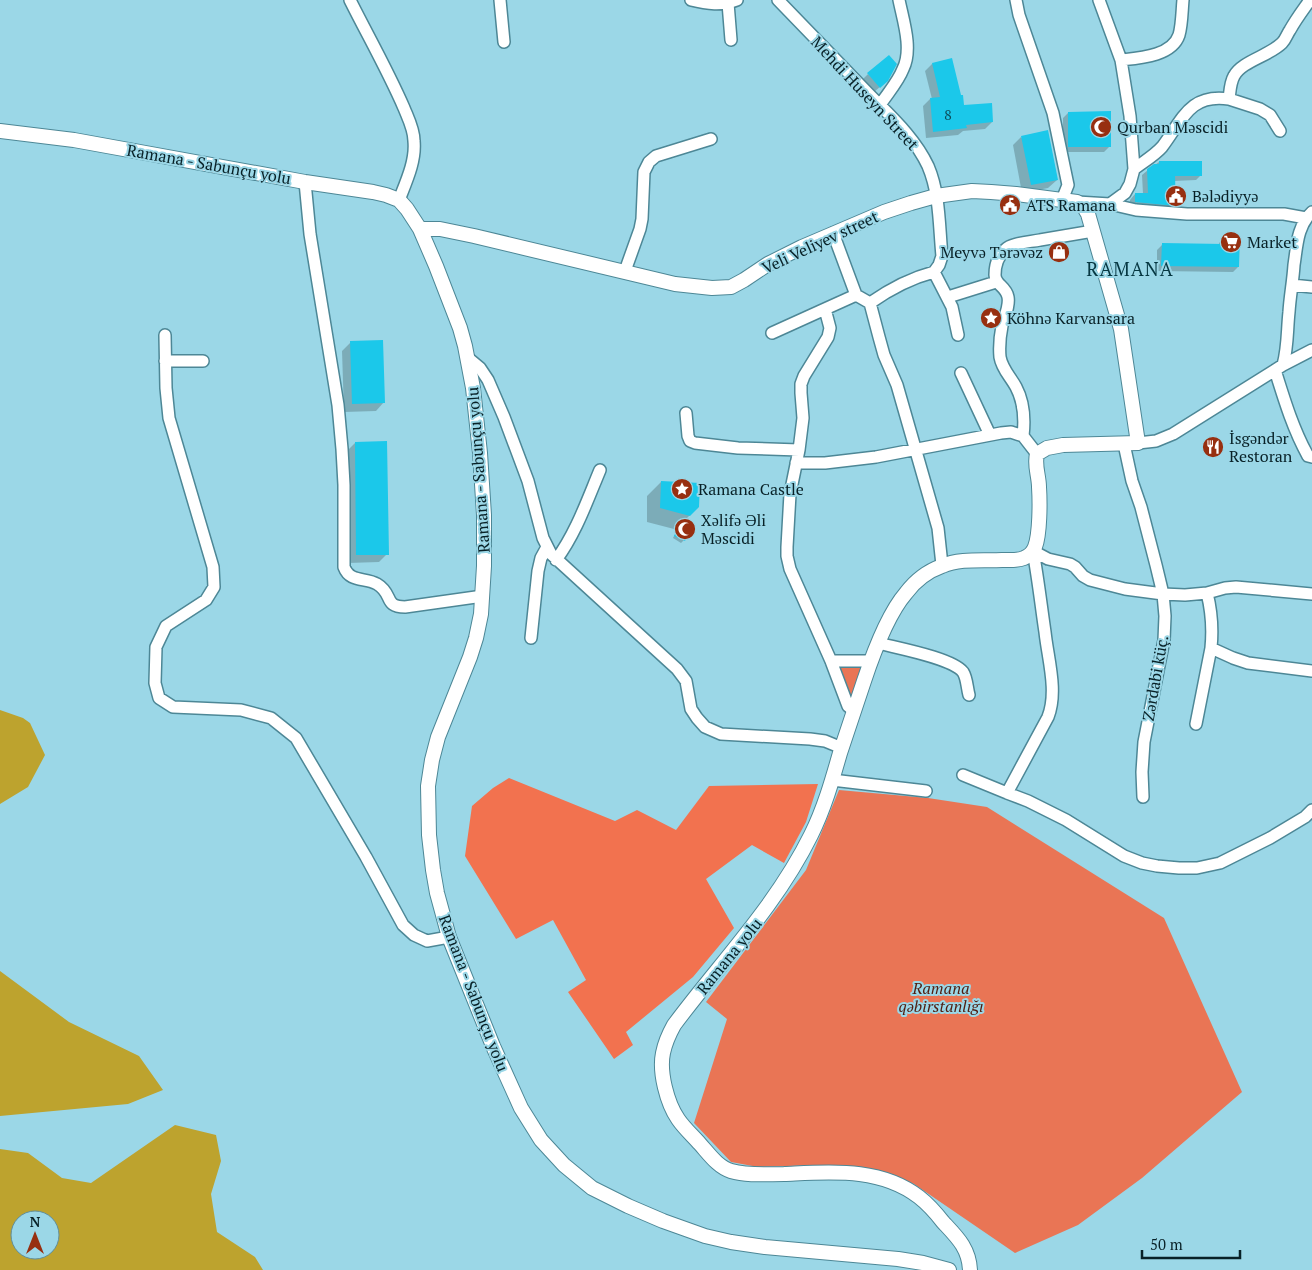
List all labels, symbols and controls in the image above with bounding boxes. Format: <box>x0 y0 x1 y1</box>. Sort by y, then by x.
street label: Mehdi Huseyn Street <box>806 31 924 155</box>
house number: 8 <box>944 105 952 124</box>
mosque icon: Qurban Məscidi <box>1089 115 1113 139</box>
place label: Qurban Məscidi <box>1117 116 1228 138</box>
street label: Ramana - Sabunçu yolu <box>125 139 293 189</box>
public building icon: Bələdiyyə <box>1164 184 1188 208</box>
place label: Bələdiyyə <box>1192 185 1258 207</box>
public building icon: ATS Ramana <box>998 193 1022 217</box>
place label: ATS Ramana <box>1026 194 1116 216</box>
street label: Veli Veliyev street <box>758 205 882 279</box>
supermarket icon: Market <box>1219 230 1243 254</box>
place label: Market <box>1247 231 1297 253</box>
shop icon: Meyvə Tərəvəz <box>1047 240 1071 264</box>
place label: Meyvə Tərəvəz <box>940 241 1043 263</box>
district label: RAMANA <box>1086 256 1174 281</box>
place icon: Köhnə Karvansara <box>979 306 1003 330</box>
place label: Köhnə Karvansara <box>1007 307 1135 329</box>
street label: Ramana - Sabunçu yolu <box>461 386 495 554</box>
place label: İsgəndər Restoran <box>1229 427 1293 467</box>
restaurant icon: İsgəndər Restoran <box>1201 435 1225 459</box>
place icon: Ramana Castle <box>670 477 694 501</box>
place label: Ramana Castle <box>698 478 804 500</box>
place label: Xəlifə Əli Məscidi <box>701 509 766 549</box>
mosque icon: Xəlifə Əli Məscidi <box>673 517 697 541</box>
street label: Zərdabi küç. <box>1137 633 1173 723</box>
street label: Ramana - Sabunçu yolu <box>434 911 514 1075</box>
street label: Ramana yolu <box>691 913 767 999</box>
park label: Ramana qəbirstanlığı <box>899 977 983 1017</box>
north arrow <box>10 1210 60 1260</box>
text: N <box>30 1212 41 1231</box>
scale bar <box>1142 1228 1240 1260</box>
text: 50 m <box>1150 1234 1183 1254</box>

